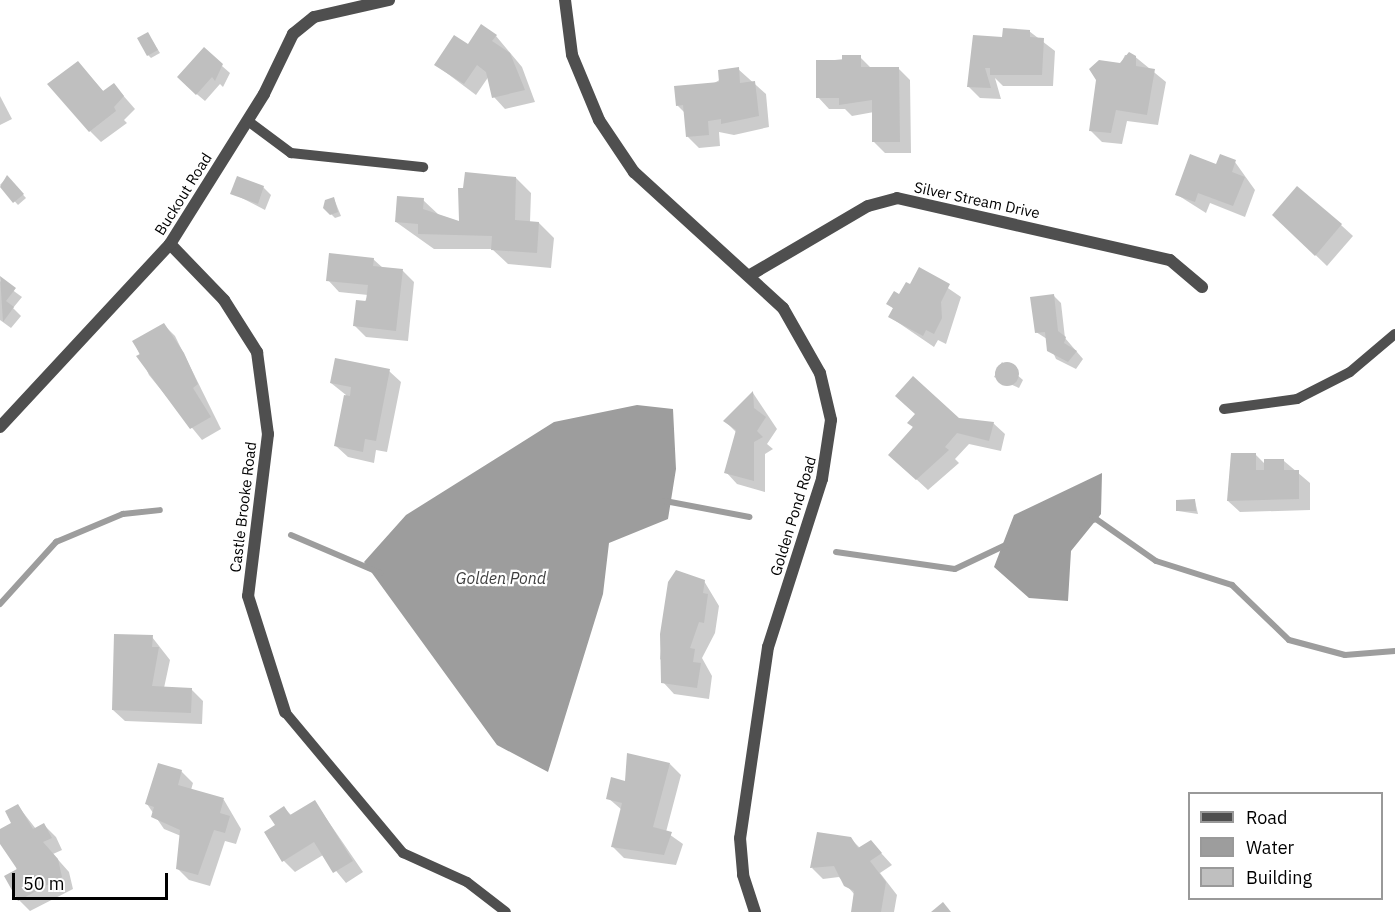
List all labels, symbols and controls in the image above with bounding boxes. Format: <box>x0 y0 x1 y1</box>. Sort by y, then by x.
street label: Buckout Road <box>151 149 215 239</box>
street label: Silver Stream Drive <box>913 178 1041 222</box>
street label: Castle Brooke Road <box>226 441 260 573</box>
street label: Golden Pond Road <box>766 454 820 578</box>
water label: Golden Pond <box>456 568 546 588</box>
legend <box>1188 792 1383 900</box>
text: Road <box>1246 806 1287 829</box>
text: Water <box>1246 836 1294 859</box>
scale bar <box>15 861 171 899</box>
text: Building <box>1246 866 1312 889</box>
text: 50 m <box>23 872 65 895</box>

